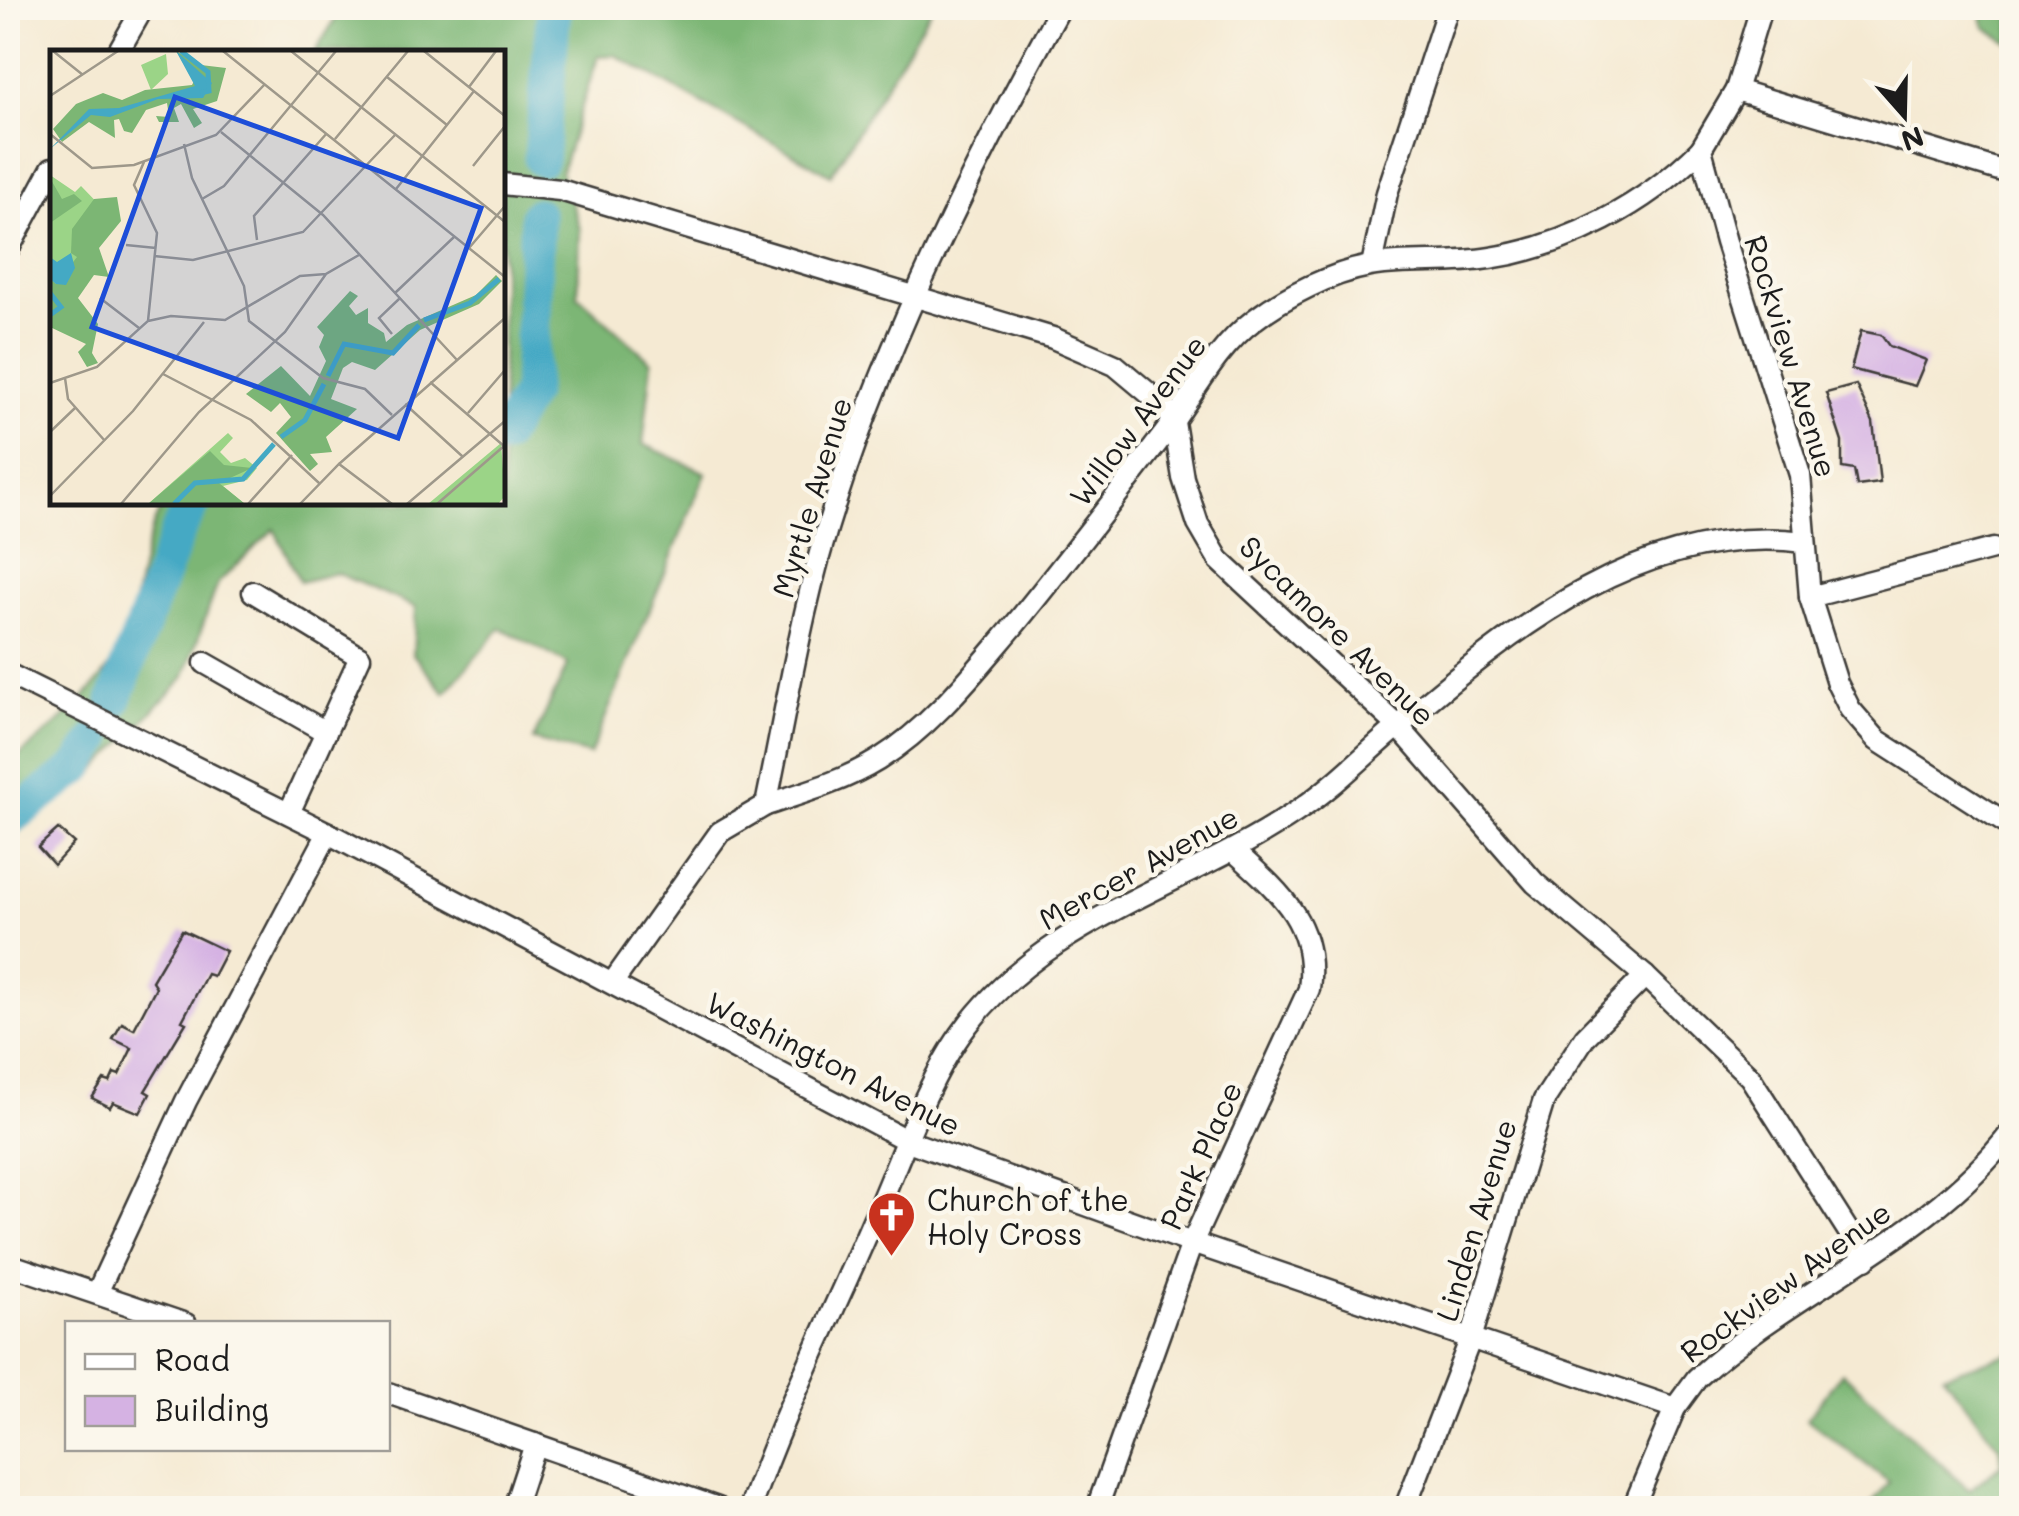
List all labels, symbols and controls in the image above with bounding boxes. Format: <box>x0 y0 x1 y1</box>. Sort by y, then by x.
inset map <box>50 50 505 505</box>
north arrow <box>1854 65 1954 165</box>
text: N <box>1897 119 1929 160</box>
street label: Rockview Avenue <box>1736 230 1848 482</box>
street label: Willow Avenue <box>1059 326 1215 514</box>
street label: Myrtle Avenue <box>762 392 860 602</box>
street label: Sycamore Avenue <box>1231 526 1445 734</box>
street label: Mercer Avenue <box>1031 796 1245 938</box>
street label: Washington Avenue <box>700 981 968 1145</box>
street label: Park Place <box>1150 1075 1250 1235</box>
street label: Linden Avenue <box>1425 1114 1525 1326</box>
place label: Church of the Holy Cross <box>927 1179 1129 1253</box>
church icon: Church of the Holy Cross <box>866 1190 918 1258</box>
street label: Rockview Avenue <box>1672 1191 1898 1371</box>
legend <box>65 1321 390 1451</box>
text: Road <box>155 1339 230 1379</box>
text: Building <box>155 1389 269 1429</box>

